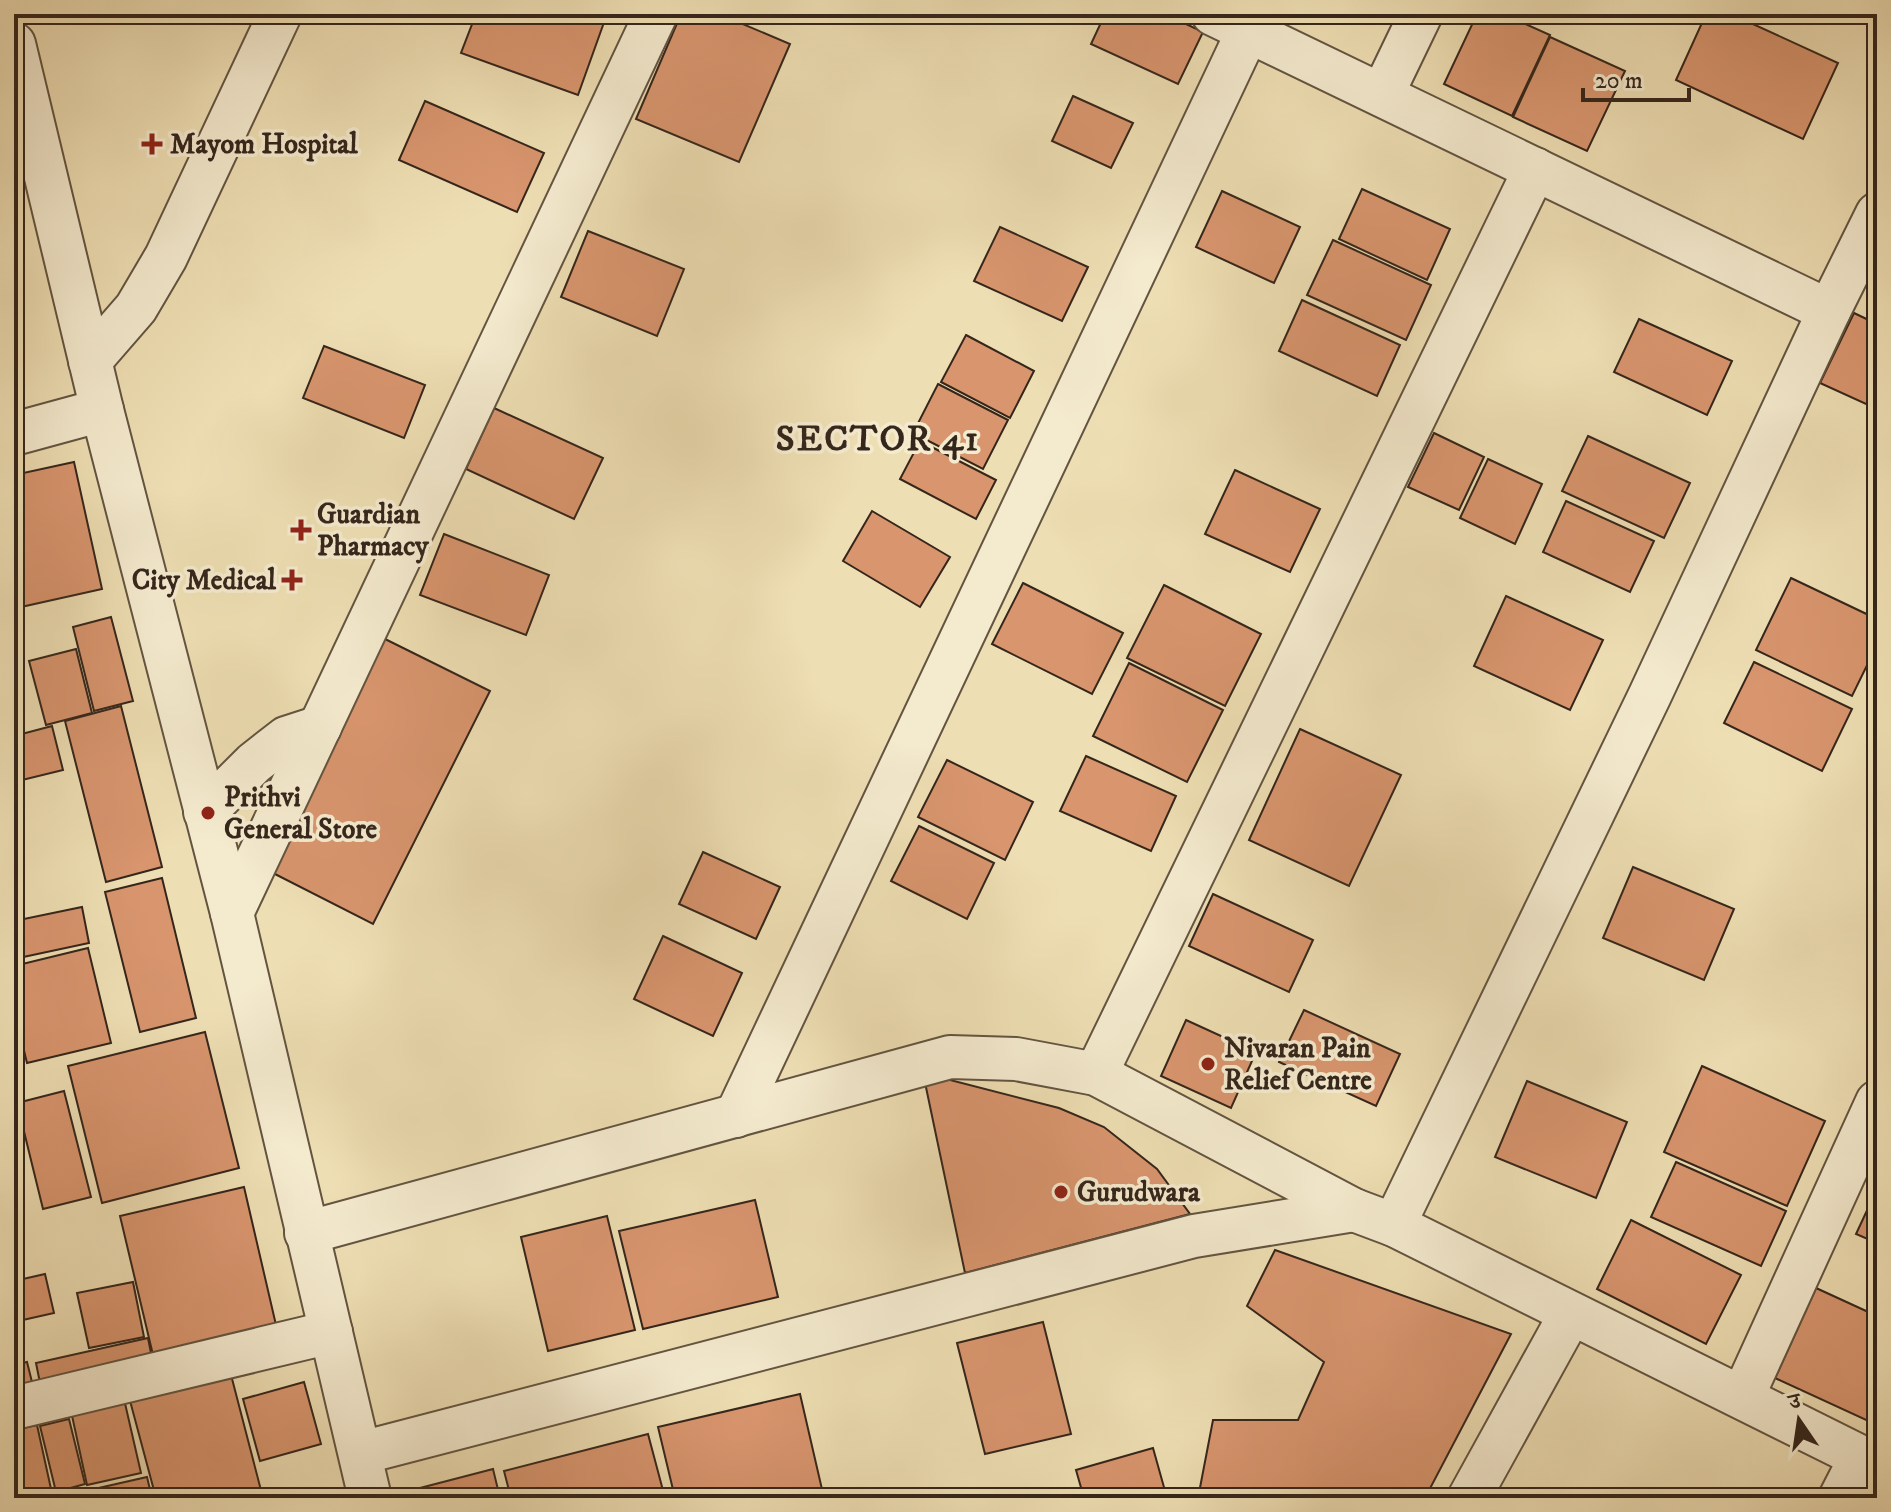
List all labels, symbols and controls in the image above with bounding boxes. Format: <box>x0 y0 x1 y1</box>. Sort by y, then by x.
scale bar <box>1583 52 1689 102</box>
text: 20 m <box>1595 66 1643 96</box>
place label: Mayom Hospital <box>170 127 358 162</box>
marker: Mayom Hospital <box>141 133 163 155</box>
district label: SECTOR 41 <box>776 417 980 462</box>
place label: Guardian Pharmacy <box>317 497 429 564</box>
marker: Guardian Pharmacy <box>292 521 310 539</box>
place label: City Medical <box>132 563 277 598</box>
marker: City Medical <box>283 571 301 589</box>
place label: Prithvi General Store <box>224 780 378 847</box>
marker: Prithvi General Store <box>199 804 217 822</box>
place label: Nivaran Pain Relief Centre <box>1224 1031 1372 1098</box>
marker: Nivaran Pain Relief Centre <box>1199 1055 1217 1073</box>
place label: Gurudwara <box>1077 1175 1201 1210</box>
marker: Gurudwara <box>1052 1183 1070 1201</box>
north arrow <box>1759 1380 1839 1460</box>
text: उ <box>1784 1387 1805 1417</box>

